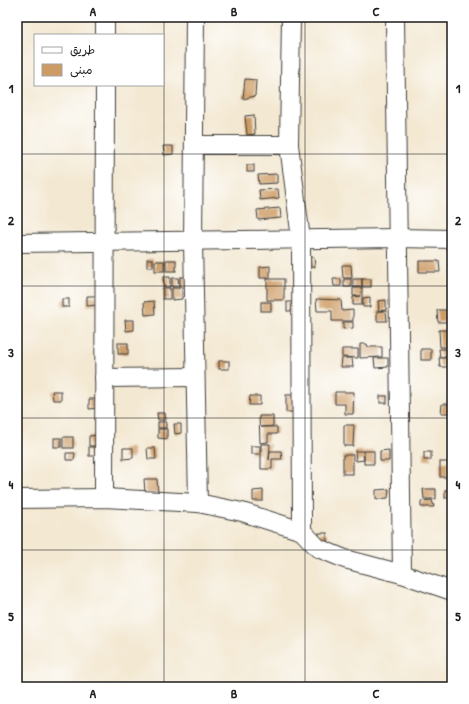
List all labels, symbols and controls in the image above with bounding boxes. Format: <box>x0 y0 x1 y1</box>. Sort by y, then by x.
text: A <box>90 2 97 20</box>
text: B <box>231 2 238 20</box>
text: C <box>372 2 380 20</box>
legend <box>34 34 164 86</box>
text: طريق <box>70 41 95 58</box>
text: مبنى <box>70 61 93 78</box>
text: 1 <box>9 79 14 97</box>
text: 1 <box>456 79 461 97</box>
text: 2 <box>8 211 15 229</box>
text: 2 <box>455 211 462 229</box>
text: 3 <box>8 343 14 361</box>
text: 3 <box>455 343 461 361</box>
text: 4 <box>9 475 14 493</box>
text: 4 <box>456 475 461 493</box>
text: 5 <box>8 607 14 625</box>
text: 5 <box>455 607 461 625</box>
text: A <box>90 684 97 702</box>
text: B <box>231 684 238 702</box>
text: C <box>372 684 380 702</box>

